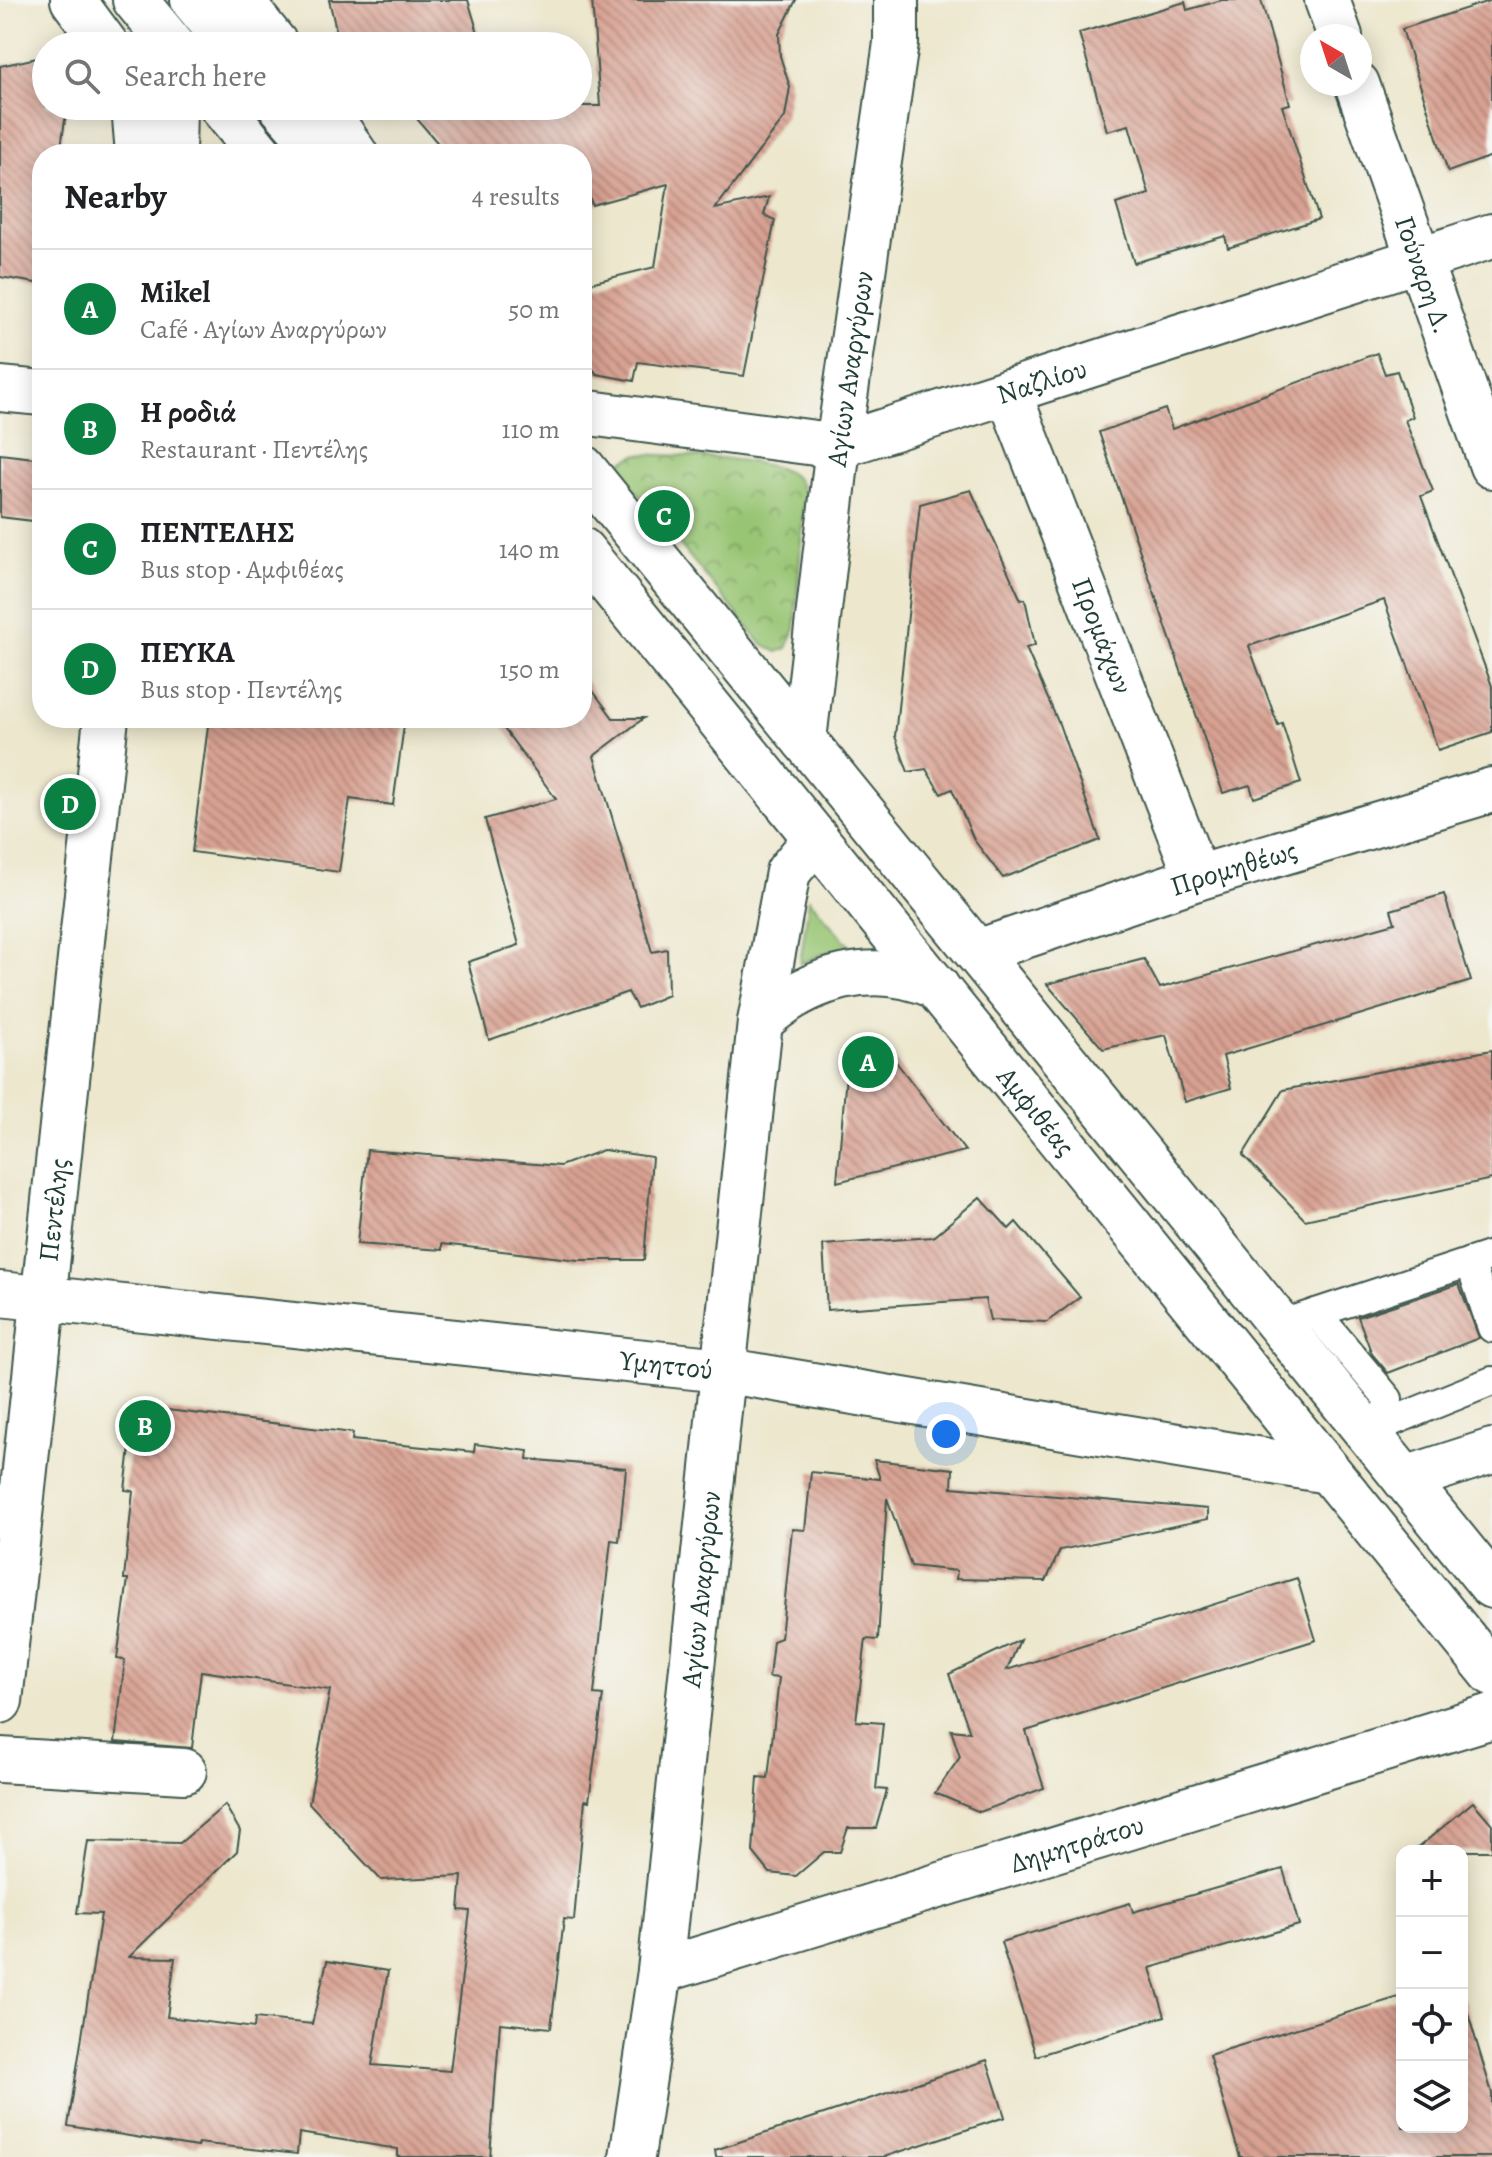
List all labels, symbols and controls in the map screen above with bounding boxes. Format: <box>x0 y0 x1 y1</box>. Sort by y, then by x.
north arrow <box>1300 24 1372 96</box>
search box <box>32 32 592 120</box>
icon: search <box>60 54 104 98</box>
text: Search here <box>124 56 267 96</box>
text: Nearby <box>64 173 167 220</box>
text: 4 results <box>472 179 560 214</box>
street label: Γούναρη Δ. <box>1385 211 1462 339</box>
street label: Αγίων Αναργύρων <box>818 269 883 470</box>
text: Mikel <box>140 272 210 312</box>
text: A <box>82 292 98 327</box>
text: 50 m <box>508 292 560 327</box>
text: Café · Αγίων Αναργύρων <box>140 312 387 347</box>
street label: Ναζλίου <box>992 349 1092 414</box>
text: Η ροδιά <box>140 392 236 432</box>
text: B <box>82 412 98 447</box>
text: 110 m <box>502 412 560 447</box>
text: Restaurant · Πεντέλης <box>140 432 368 467</box>
pin: C <box>638 486 690 546</box>
text: ΠΕΝΤΕΛΗΣ <box>140 512 295 552</box>
text: C <box>82 532 98 567</box>
text: 140 m <box>499 532 560 567</box>
text: Bus stop · Αμφιθέας <box>140 552 344 587</box>
street label: Προμάχων <box>1062 572 1142 699</box>
text: ΠΕΥΚΑ <box>140 632 234 672</box>
text: D <box>81 652 99 687</box>
text: 150 m <box>499 652 560 687</box>
text: Bus stop · Πεντέλης <box>140 672 342 707</box>
pin: D <box>44 774 96 834</box>
street label: Προμηθέως <box>1165 831 1302 906</box>
pin: A <box>842 1032 894 1092</box>
street label: Αμφιθέας <box>987 1058 1084 1164</box>
street label: Πεντέλης <box>30 1156 78 1263</box>
street label: Υμηττού <box>617 1341 715 1389</box>
pin: B <box>119 1396 171 1456</box>
your location <box>926 1414 966 1454</box>
street label: Αγίων Αναργύρων <box>672 1489 730 1690</box>
street label: Δημητράτου <box>1006 1806 1149 1883</box>
map controls <box>1396 1845 1468 2133</box>
button: + <box>1396 1845 1468 1917</box>
button: − <box>1396 1917 1468 1989</box>
button: locate <box>1396 1989 1468 2061</box>
button: layers <box>1396 2061 1468 2133</box>

